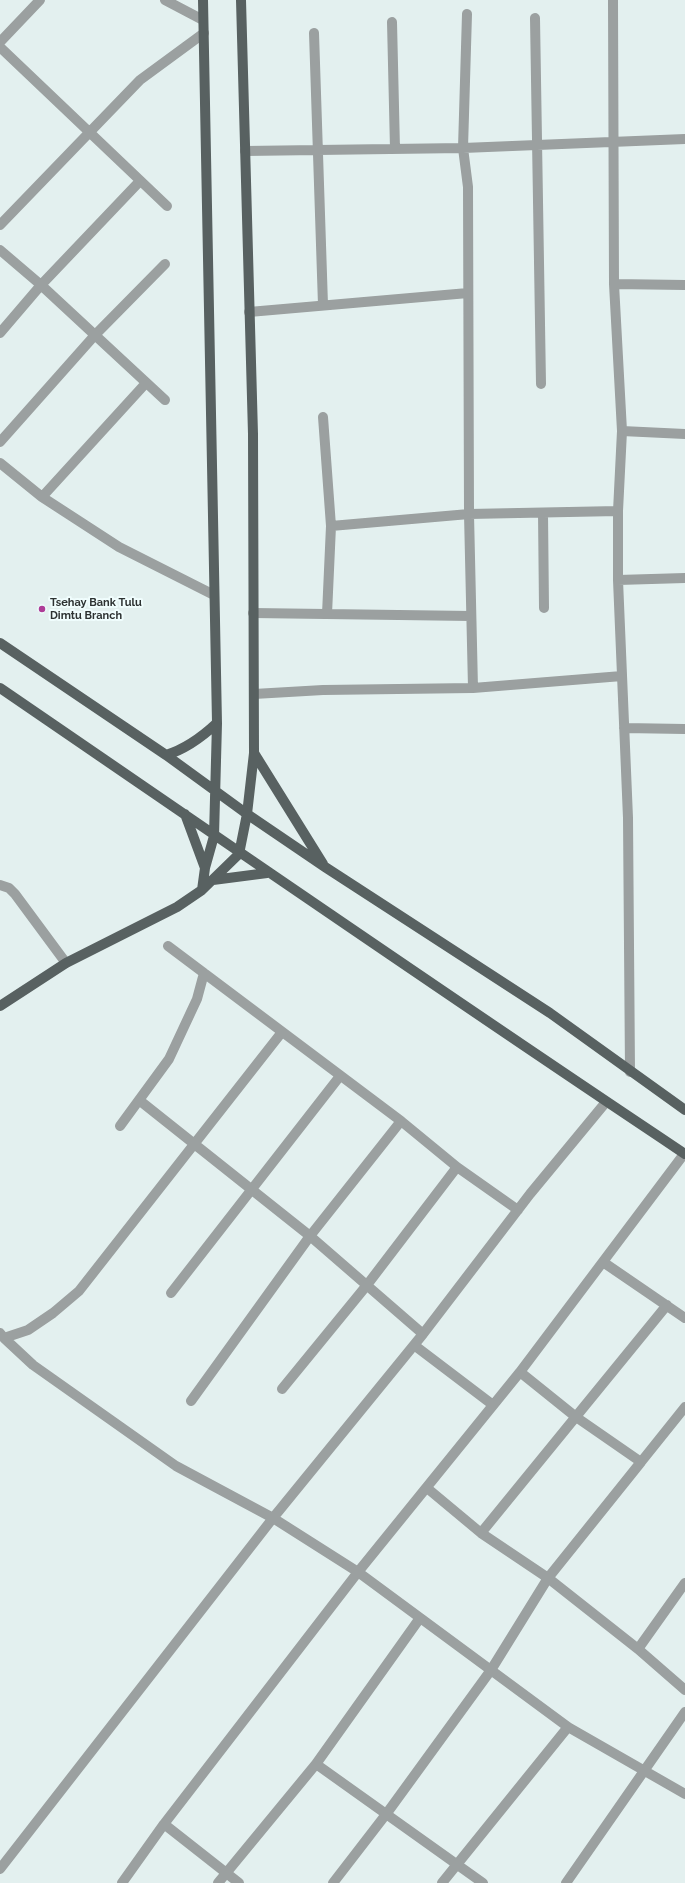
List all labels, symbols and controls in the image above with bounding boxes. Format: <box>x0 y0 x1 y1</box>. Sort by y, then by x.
place label: Tsehay Bank Tulu Dimtu Branch <box>50 596 142 622</box>
marker: Tsehay Bank Tulu Dimtu Branch <box>37 604 47 614</box>

